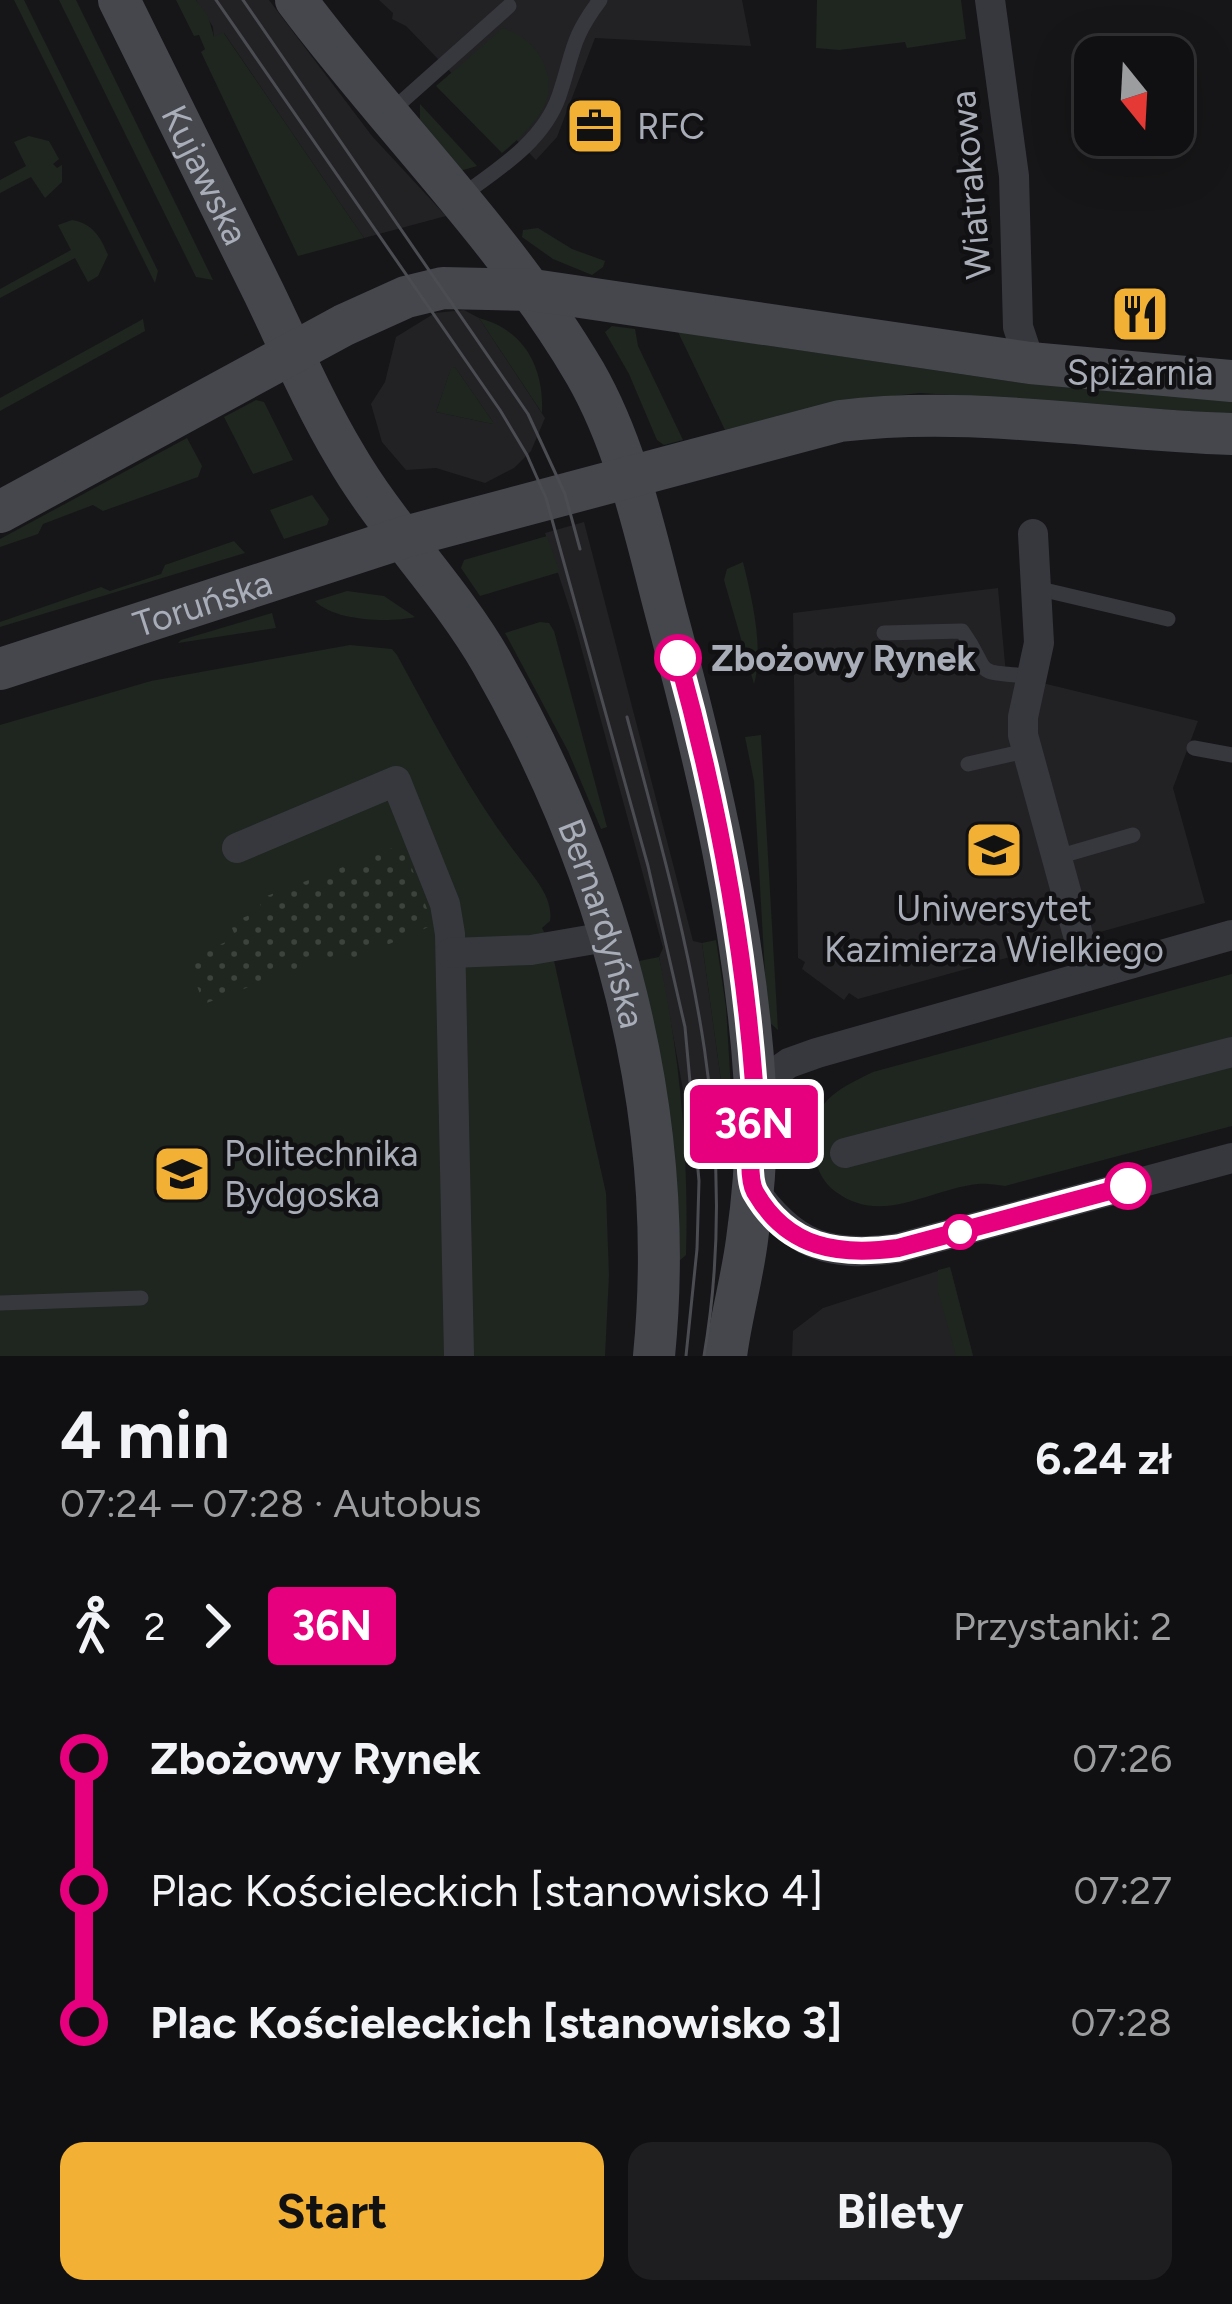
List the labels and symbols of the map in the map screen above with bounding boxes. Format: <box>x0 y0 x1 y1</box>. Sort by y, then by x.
north arrow <box>1074 36 1194 156</box>
street label: Wiatrakowa <box>941 89 1000 281</box>
office icon: RFC <box>564 95 626 157</box>
street label: Kujawska <box>152 98 258 252</box>
place label: RFC <box>637 105 705 148</box>
restaurant icon: Spiżarnia <box>1109 283 1171 345</box>
place label: Spiżarnia <box>1067 351 1213 394</box>
street label: Toruńska <box>128 561 277 646</box>
marker: Zbożowy Rynek <box>656 636 700 680</box>
place label: Zbożowy Rynek <box>711 637 976 680</box>
street label: Bernardyńska <box>549 813 654 1032</box>
school or university icon: Uniwersytet Kazimierza Wielkiego <box>963 819 1025 881</box>
place label: Uniwersytet Kazimierza Wielkiego <box>824 887 1164 971</box>
line badge: 36N <box>685 1085 823 1163</box>
place label: Politechnika Bydgoska <box>224 1132 418 1216</box>
school or university icon: Politechnika Bydgoska <box>151 1143 213 1205</box>
unlabelled marker <box>1106 1164 1150 1208</box>
unlabelled marker <box>944 1216 976 1248</box>

